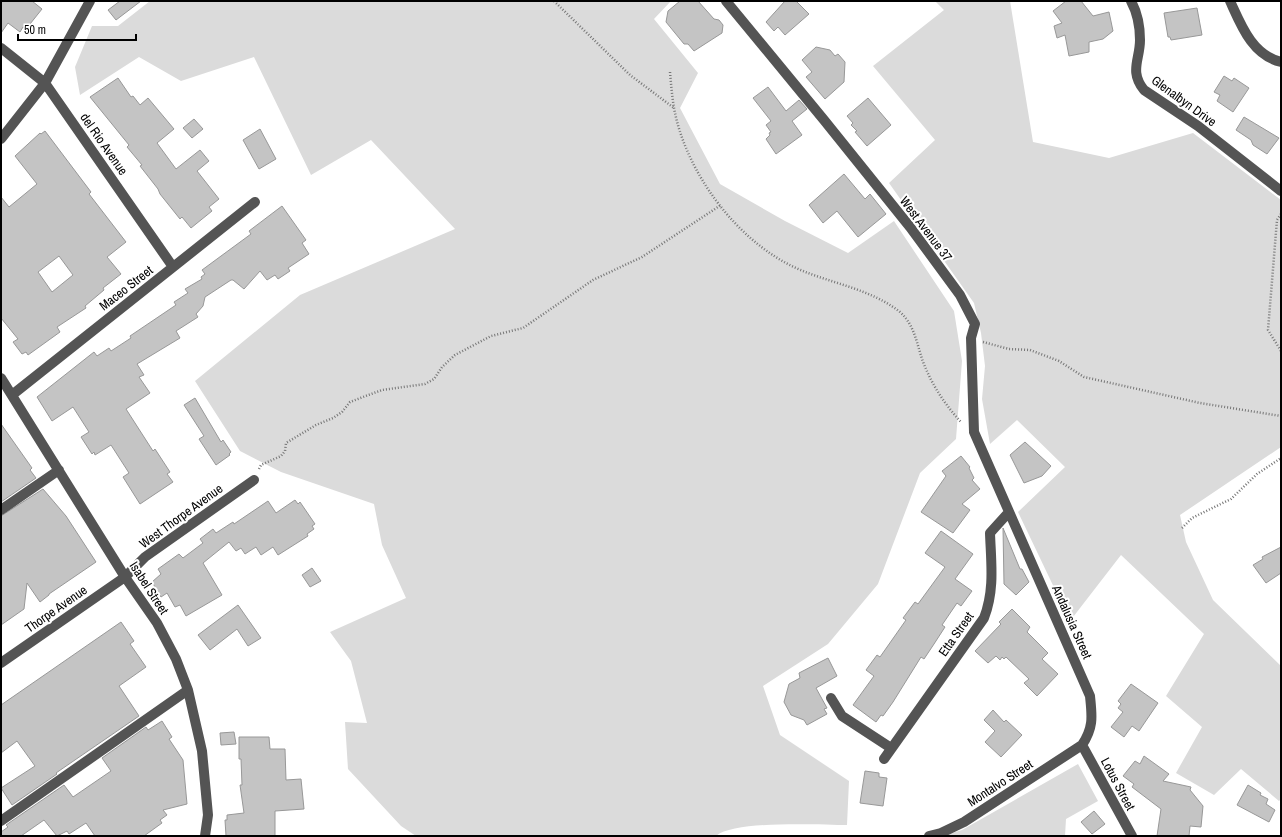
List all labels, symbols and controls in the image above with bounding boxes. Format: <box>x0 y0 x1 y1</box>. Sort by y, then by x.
scale bar <box>18 16 136 42</box>
text: 50 m <box>24 22 46 38</box>
street label: Glenalbyn Drive <box>1148 72 1220 130</box>
street label: del Rio Avenue <box>76 110 132 178</box>
street label: West Avenue 37 <box>896 193 956 265</box>
street label: Maceo Street <box>96 262 156 314</box>
street label: West Thorpe Avenue <box>136 480 226 552</box>
street label: Isabel Street <box>126 558 172 618</box>
street label: Thorpe Avenue <box>22 581 90 637</box>
street label: Andalusia Street <box>1048 582 1096 661</box>
street label: Etta Street <box>935 608 977 660</box>
street label: Lotus Street <box>1097 755 1139 813</box>
street label: Montalvo Street <box>964 756 1036 810</box>

